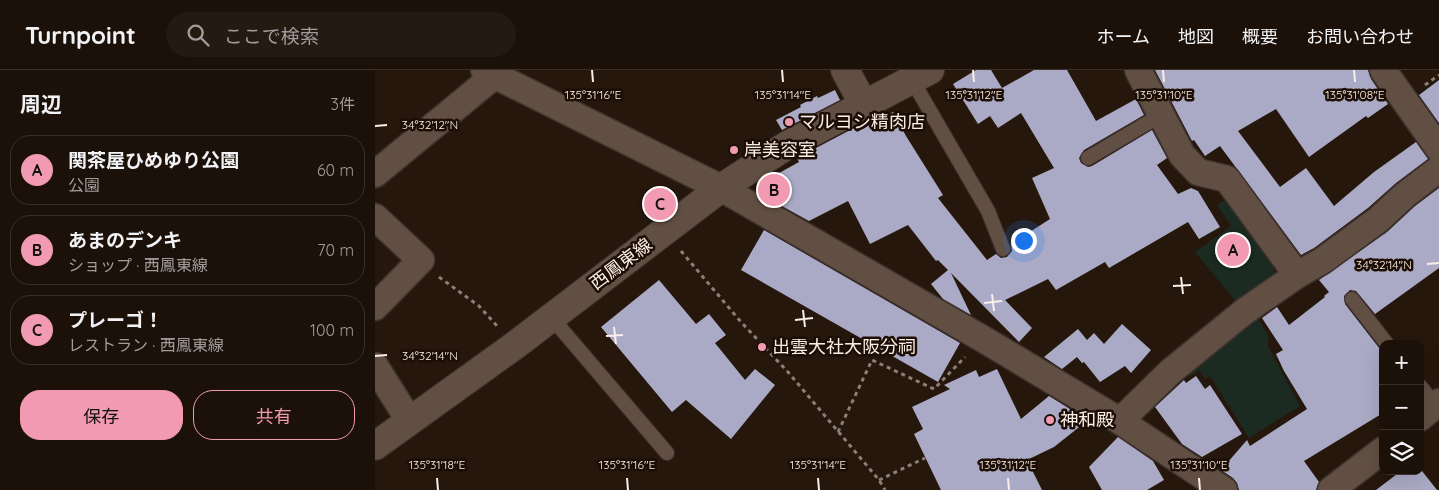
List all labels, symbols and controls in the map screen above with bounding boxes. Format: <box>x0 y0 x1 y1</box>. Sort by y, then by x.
search box <box>166 12 516 57</box>
text: Turnpoint <box>25 20 136 50</box>
icon: search <box>184 21 212 49</box>
text: ここで検索 <box>224 24 319 48</box>
text: ホーム <box>1097 25 1150 48</box>
text: 地図 <box>1178 25 1214 48</box>
text: 概要 <box>1242 25 1278 48</box>
text: お問い合わせ <box>1306 25 1414 48</box>
text: 135°31'16"E <box>565 87 621 102</box>
text: 135°31'14"E <box>755 87 811 102</box>
text: 135°31'12"E <box>946 87 1003 102</box>
text: 135°31'10"E <box>1135 87 1193 102</box>
text: 135°31'08"E <box>1325 87 1385 102</box>
text: 周辺 <box>20 91 62 117</box>
text: 3件 <box>331 94 355 114</box>
place label: マルヨシ精肉店 <box>799 110 925 133</box>
marker: マルヨシ精肉店 <box>783 116 795 128</box>
text: 34°32'12"N <box>402 117 458 132</box>
place label: 岸美容室 <box>744 138 816 161</box>
marker: 岸美容室 <box>728 144 740 156</box>
text: 関茶屋ひめゆり公園 <box>68 148 239 172</box>
text: A <box>32 160 42 180</box>
text: 60 m <box>317 160 354 180</box>
pin: B <box>758 171 790 209</box>
text: 公園 <box>68 175 100 195</box>
pin: C <box>644 185 676 223</box>
text: あまのデンキ <box>68 228 182 252</box>
your location <box>1011 228 1037 254</box>
pin: A <box>1217 231 1249 269</box>
street label: 西鳳東線 <box>585 233 656 294</box>
text: B <box>32 240 42 260</box>
text: 70 m <box>317 240 354 260</box>
text: ショップ · 西鳳東線 <box>68 255 208 275</box>
text: 34°32'14"N <box>1356 257 1412 272</box>
text: プレーゴ！ <box>68 308 163 332</box>
text: C <box>32 320 42 340</box>
text: 100 m <box>310 320 354 340</box>
text: レストラン · 西鳳東線 <box>68 335 224 355</box>
place label: 出雲大社大阪分祠 <box>772 335 916 358</box>
map controls <box>1379 340 1424 475</box>
button: + <box>1379 340 1424 385</box>
marker: 出雲大社大阪分祠 <box>756 341 768 353</box>
text: 34°32'14"N <box>402 348 458 363</box>
button: − <box>1379 385 1424 430</box>
button: 保存 <box>20 390 183 440</box>
button: 共有 <box>193 390 355 440</box>
place label: 神和殿 <box>1060 408 1114 431</box>
marker: 神和殿 <box>1044 414 1056 426</box>
button: layers <box>1379 430 1424 475</box>
text: 135°31'18"E <box>409 457 465 472</box>
text: 135°31'16"E <box>599 457 655 472</box>
text: 135°31'14"E <box>790 457 846 472</box>
text: 135°31'12"E <box>980 457 1037 472</box>
text: 135°31'10"E <box>1170 457 1228 472</box>

